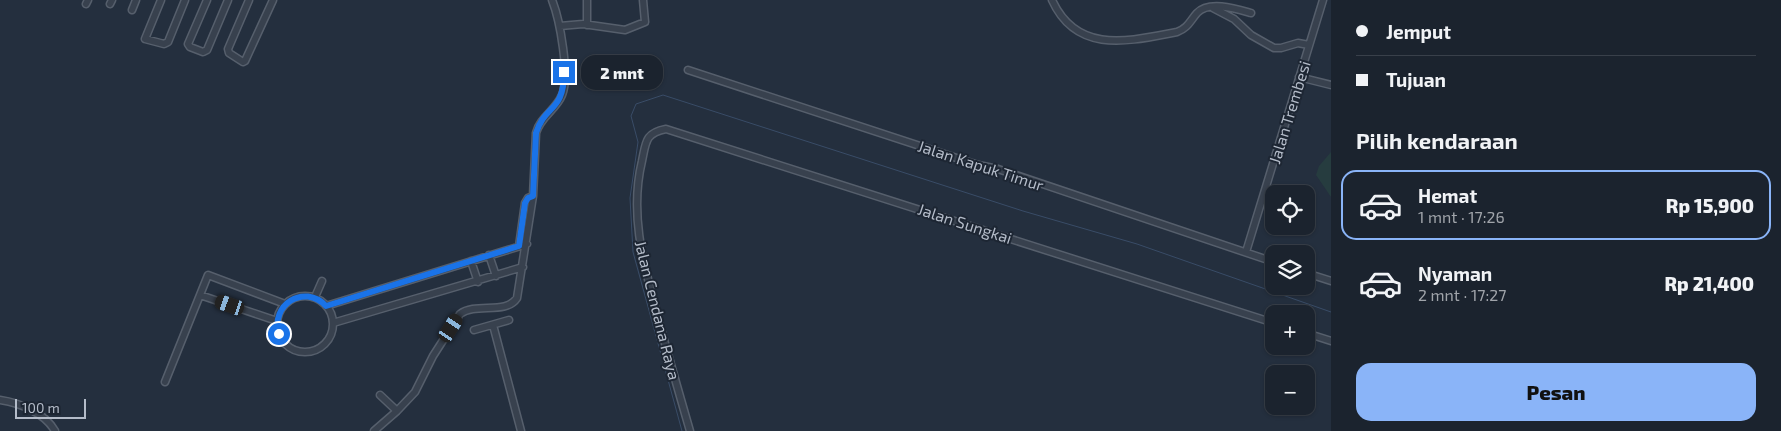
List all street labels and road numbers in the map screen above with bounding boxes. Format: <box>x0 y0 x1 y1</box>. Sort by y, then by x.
street label: Jalan Trembesi <box>1264 58 1314 166</box>
street label: Jalan Kapuk Timur <box>916 136 1047 194</box>
street label: Jalan Sungkai <box>916 199 1014 247</box>
street label: Jalan Cendana Raya <box>631 238 685 382</box>

